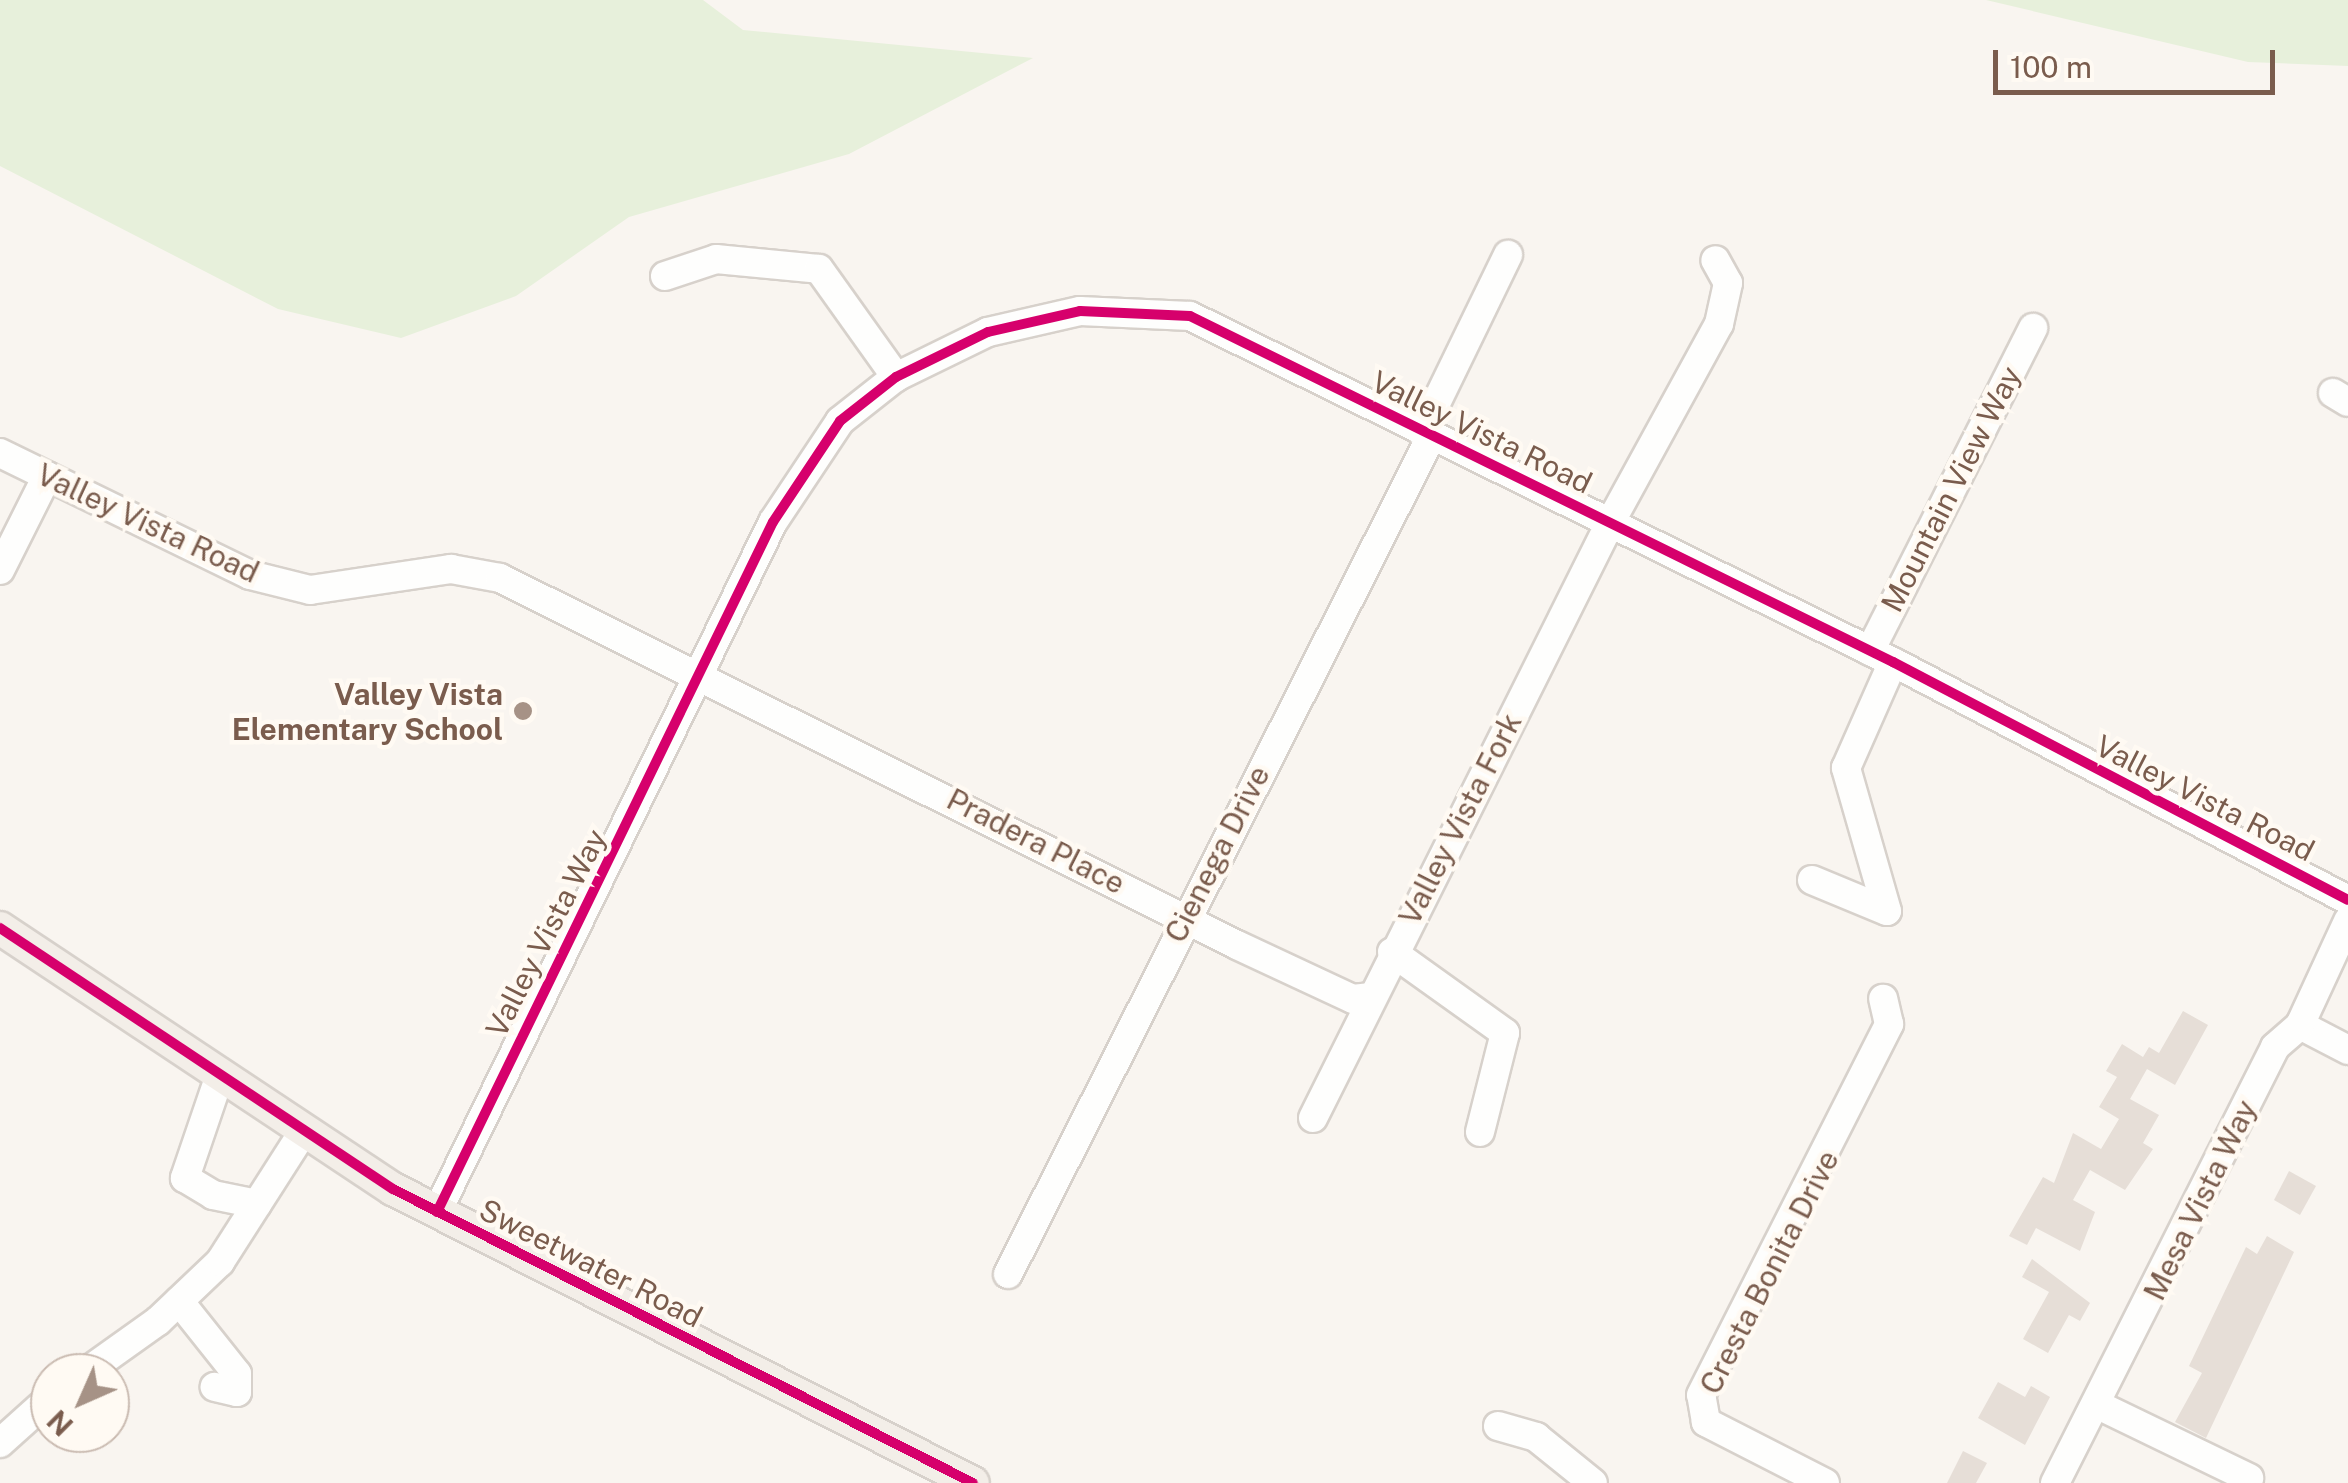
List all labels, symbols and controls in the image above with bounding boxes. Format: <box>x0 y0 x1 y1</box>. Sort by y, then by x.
scale bar <box>1998 30 2280 92</box>
text: 100 m <box>2010 49 2092 85</box>
street label: Mountain View Way <box>1873 359 2029 619</box>
street label: Valley Vista Road <box>1366 363 1598 501</box>
street label: Valley Vista Road <box>31 456 265 590</box>
place label: Valley Vista Elementary School <box>232 676 503 746</box>
marker: Valley Vista Elementary School <box>512 700 534 722</box>
street label: Valley Vista Fork <box>1391 707 1529 931</box>
street label: Valley Vista Road <box>2089 727 2321 869</box>
street label: Cienega Drive <box>1157 760 1277 948</box>
street label: Pradera Place <box>941 781 1131 901</box>
street label: Valley Vista Way <box>478 822 614 1044</box>
street label: Mesa Vista Way <box>2136 1093 2264 1307</box>
street label: Cresta Bonita Drive <box>1692 1144 1846 1400</box>
street label: Sweetwater Road <box>473 1191 709 1335</box>
north arrow <box>30 1353 130 1453</box>
text: N <box>40 1404 79 1443</box>

